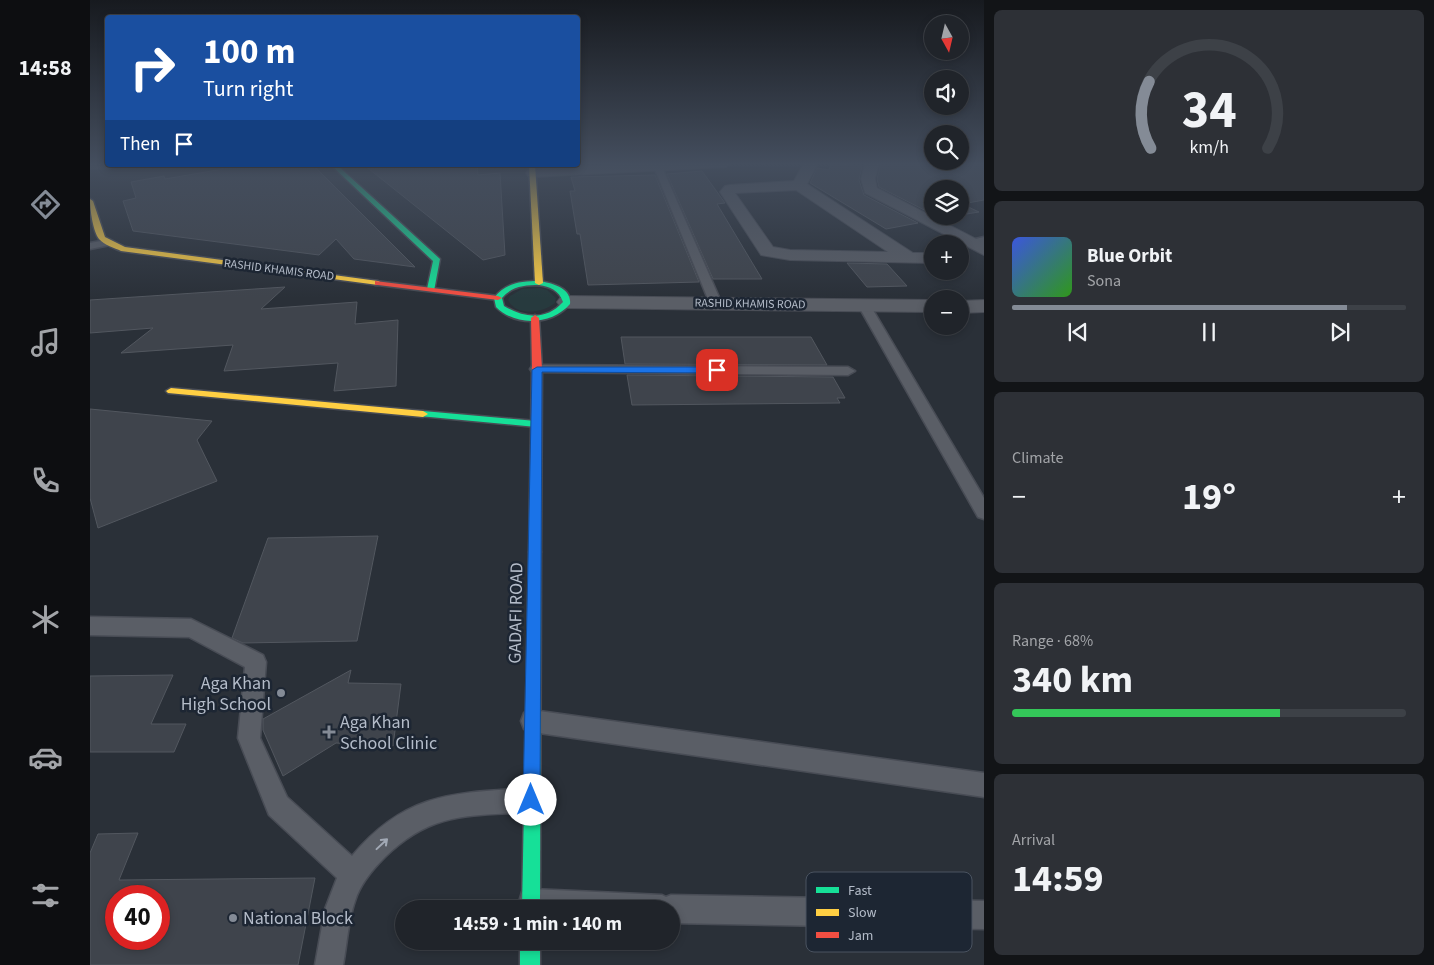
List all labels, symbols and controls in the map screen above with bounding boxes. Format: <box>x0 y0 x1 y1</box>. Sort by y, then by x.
north arrow <box>924 15 969 60</box>
map controls <box>924 15 969 335</box>
text: 100 m <box>203 27 295 77</box>
icon: right <box>120 35 185 100</box>
text: 14:58 <box>18 52 72 84</box>
button: sound <box>924 70 969 115</box>
text: Turn right <box>203 73 293 105</box>
text: 34 <box>1182 74 1236 148</box>
button: search <box>924 125 969 170</box>
icon: arrive <box>170 130 198 158</box>
text: Then <box>120 131 160 158</box>
text: km/h <box>1189 135 1229 160</box>
button: layers <box>924 180 969 225</box>
icon: directions <box>28 187 63 222</box>
button: + <box>924 235 969 280</box>
text: Blue Orbit <box>1087 243 1172 270</box>
street label: RASHID KHAMIS ROAD <box>223 255 335 285</box>
text: Sona <box>1087 270 1121 292</box>
button: − <box>924 290 969 335</box>
street label: RASHID KHAMIS ROAD <box>694 295 806 313</box>
icon: previous <box>1064 318 1092 346</box>
icon: pause <box>1195 318 1223 346</box>
icon: next <box>1326 318 1354 346</box>
icon: music <box>28 325 63 360</box>
pin <box>696 349 738 391</box>
icon: arrive <box>703 356 731 384</box>
text: Climate <box>1012 447 1063 469</box>
icon: phone <box>28 463 63 498</box>
text: 19° <box>1182 470 1236 524</box>
text: − <box>1012 477 1026 517</box>
text: + <box>1392 477 1406 517</box>
street label: GADAFI ROAD <box>503 562 529 664</box>
icon: climate <box>28 602 63 637</box>
text: Range · 68% <box>1012 630 1093 652</box>
text: 340 km <box>1012 653 1133 707</box>
place label: Aga Khan High School <box>181 671 271 717</box>
marker: Aga Khan High School <box>275 687 287 699</box>
place label: Aga Khan School Clinic <box>340 710 437 756</box>
marker: Aga Khan School Clinic <box>322 725 336 739</box>
icon: car <box>28 740 63 775</box>
position arrow <box>504 773 556 825</box>
text: Arrival <box>1012 829 1055 851</box>
one-way arrow <box>375 838 388 849</box>
text: 14:59 <box>1012 852 1104 906</box>
legend <box>806 872 972 952</box>
icon: filters <box>28 878 63 913</box>
text: Fast <box>848 881 872 901</box>
speed limit sign: 40 <box>105 885 170 950</box>
text: Slow <box>848 903 877 923</box>
place label: National Block <box>243 906 353 931</box>
text: 14:59 · 1 min · 140 m <box>453 911 622 938</box>
marker: National Block <box>227 912 239 924</box>
text: Jam <box>848 926 873 946</box>

